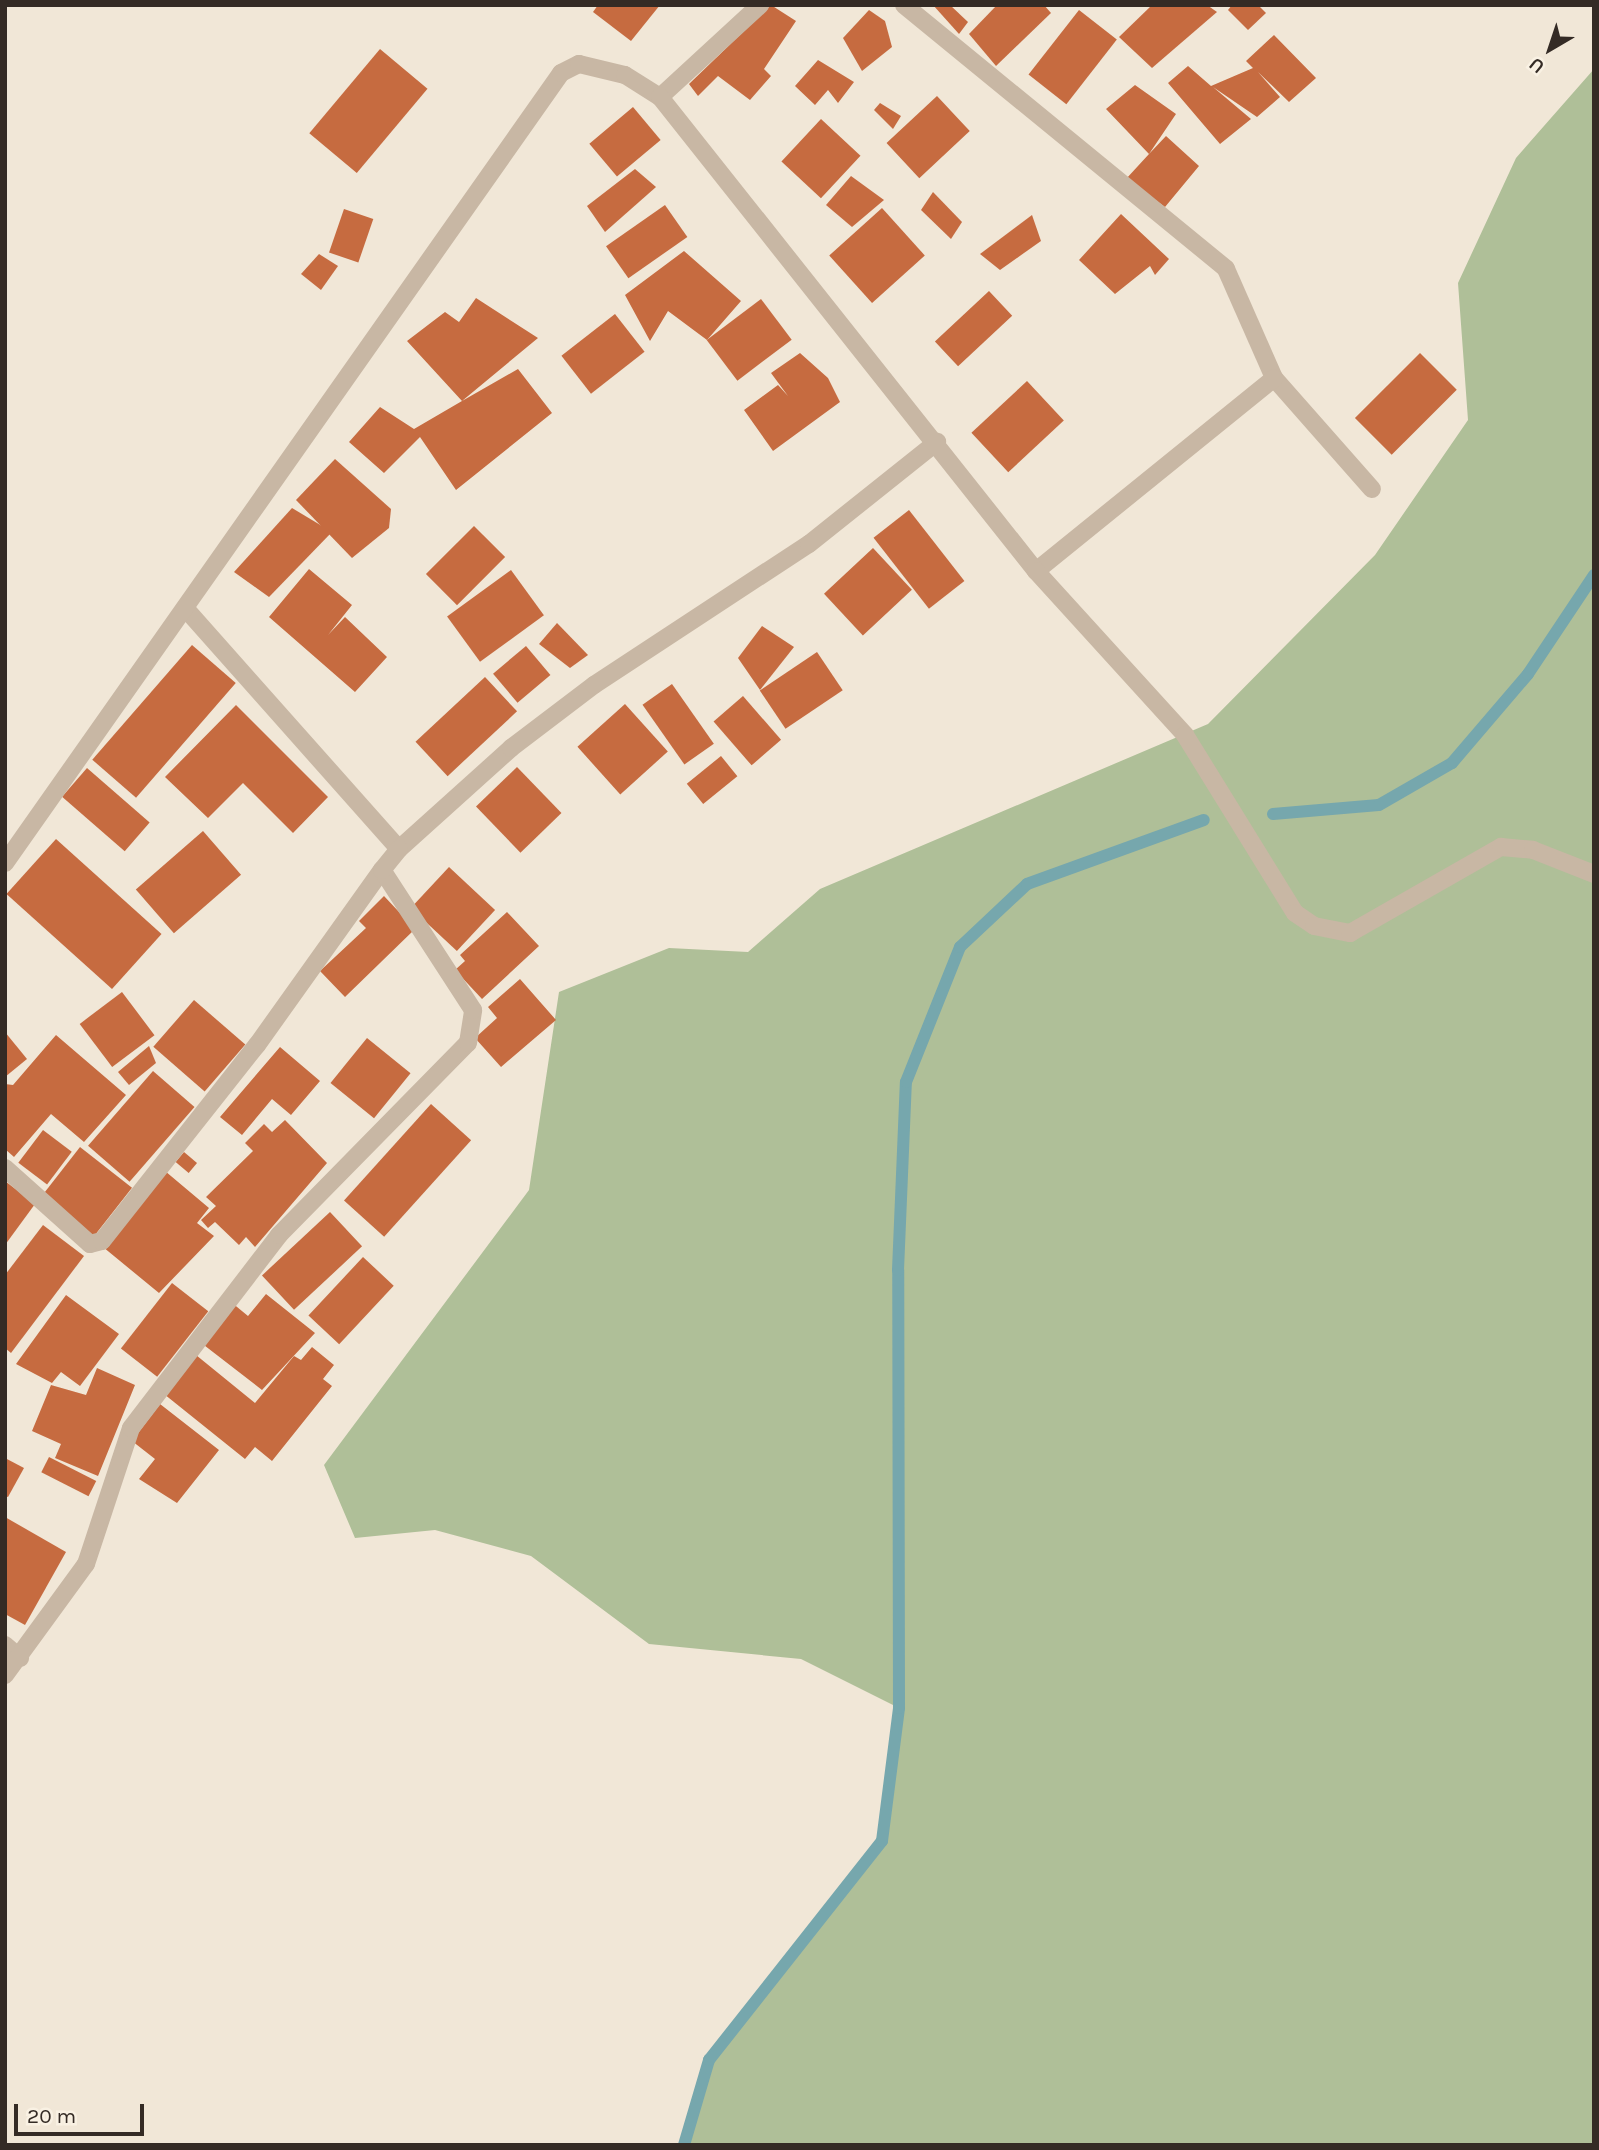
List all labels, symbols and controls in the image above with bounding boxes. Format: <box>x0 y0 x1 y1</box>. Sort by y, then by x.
north arrow <box>1515 14 1585 84</box>
text: U <box>1525 53 1549 78</box>
scale bar <box>18 2090 147 2134</box>
text: 20 m <box>27 2104 76 2128</box>

